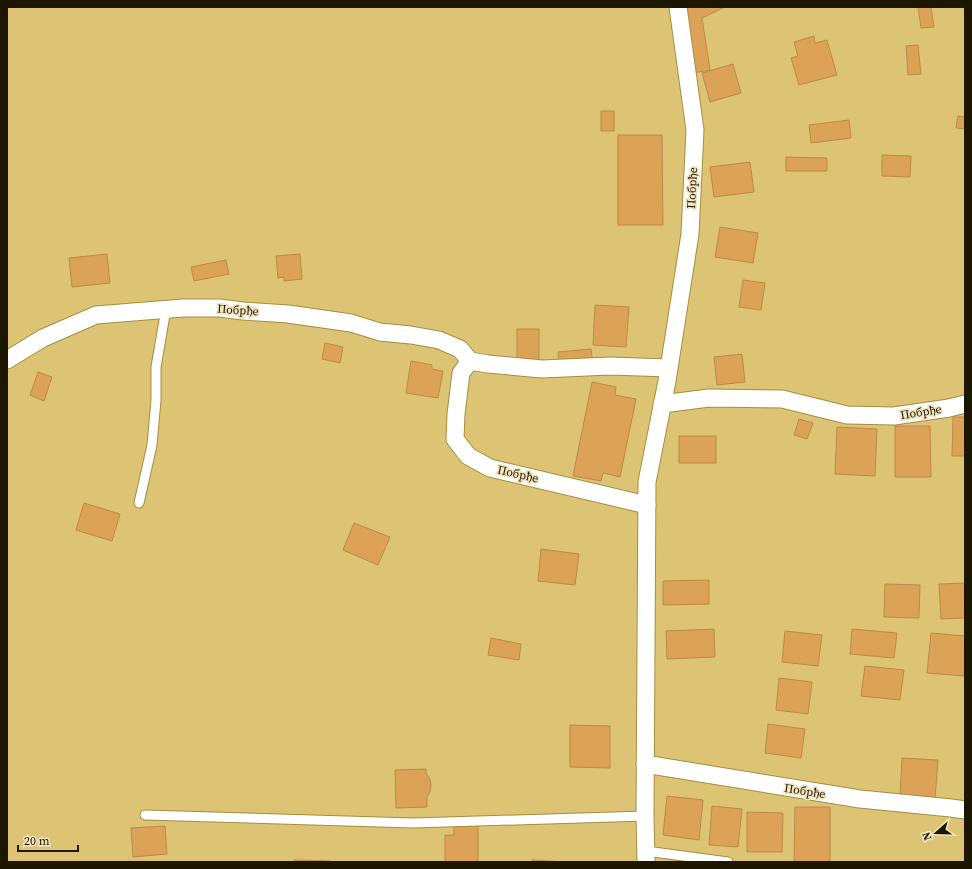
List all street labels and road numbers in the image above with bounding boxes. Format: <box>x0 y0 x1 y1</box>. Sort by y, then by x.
street label: Побрђе <box>683 167 701 209</box>
street label: Побрђе <box>217 301 259 319</box>
street label: Побрђе <box>899 401 943 423</box>
street label: Побрђе <box>496 462 540 486</box>
street label: Побрђе <box>783 780 827 802</box>

